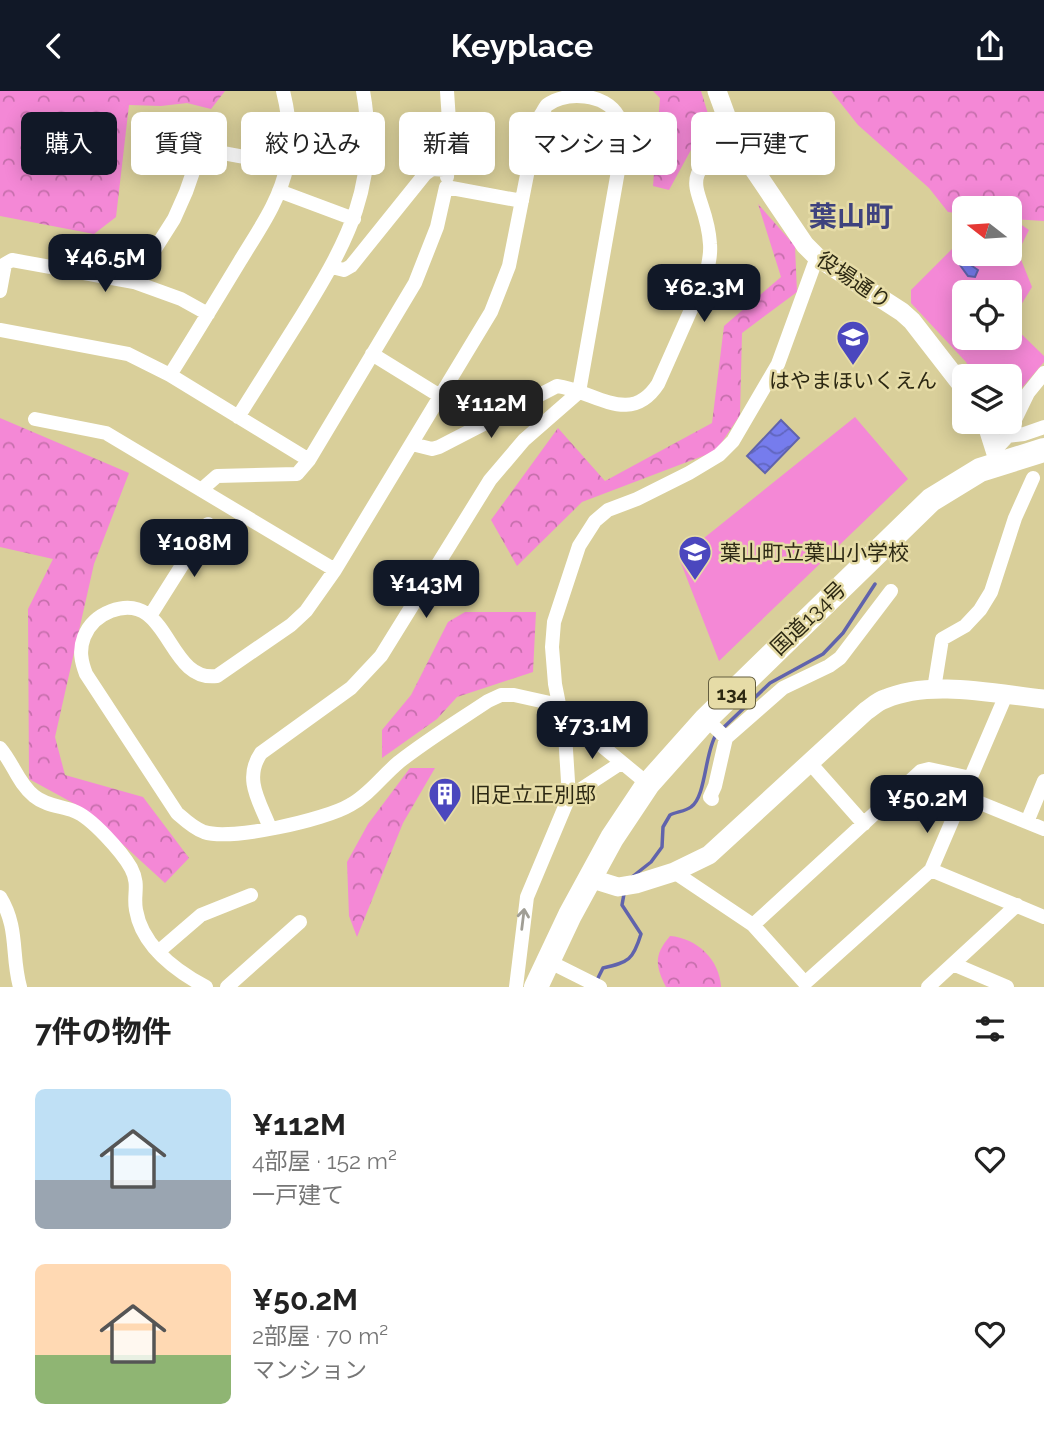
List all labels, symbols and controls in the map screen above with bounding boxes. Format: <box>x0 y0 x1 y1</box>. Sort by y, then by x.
icon: back <box>35 27 73 65</box>
text: Keyplace <box>451 27 593 64</box>
icon: share <box>971 27 1009 65</box>
chip: 購入 <box>21 112 117 175</box>
chip: 賃貸 <box>131 112 227 175</box>
chip: 絞り込み <box>241 112 385 175</box>
chip: 新着 <box>399 112 495 175</box>
chip: マンション <box>509 112 677 175</box>
chip: 一戸建て <box>691 112 835 175</box>
north arrow <box>952 196 1022 266</box>
map controls <box>952 196 1022 434</box>
district label: 葉山町 <box>809 200 893 233</box>
pin: ¥46.5M <box>48 235 162 294</box>
text: ¥46.5M <box>64 243 146 270</box>
street label: 役場通り <box>812 246 896 314</box>
pin: ¥62.3M <box>647 265 761 324</box>
text: ¥62.3M <box>663 273 745 300</box>
button: locate <box>952 280 1022 350</box>
school or university icon: はやまほいくえん <box>834 318 872 367</box>
button: layers <box>952 364 1022 434</box>
place label: はやまほいくえん <box>769 368 937 393</box>
pin: ¥112M <box>442 381 540 440</box>
text: ¥112M <box>455 389 527 416</box>
pin: ¥108M <box>145 519 243 579</box>
text: ¥108M <box>156 528 232 555</box>
school or university icon: 葉山町立葉山小学校 <box>676 533 714 582</box>
place label: 葉山町立葉山小学校 <box>720 540 909 565</box>
pin: ¥143M <box>377 561 475 620</box>
text: ¥143M <box>389 569 463 596</box>
street label: 国道134号 <box>765 576 851 660</box>
road number: 134 <box>709 677 755 709</box>
pin: ¥73.1M <box>535 701 649 761</box>
text: ¥73.1M <box>553 710 631 737</box>
building icon: 旧足立正別邸 <box>426 775 464 824</box>
pin: ¥50.2M <box>870 775 984 835</box>
place label: 旧足立正別邸 <box>470 782 596 807</box>
text: ¥50.2M <box>886 784 968 811</box>
one-way arrow <box>516 908 529 931</box>
icon: filters <box>971 1010 1009 1048</box>
text: 7件の物件 <box>35 1014 172 1049</box>
text: ¥112M <box>252 1107 346 1142</box>
icon: home <box>91 1117 175 1201</box>
icon: heart <box>971 1140 1009 1178</box>
text: 4部屋 · 152 m² <box>252 1147 397 1174</box>
text: 一戸建て <box>252 1181 344 1208</box>
text: ¥50.2M <box>252 1282 358 1317</box>
icon: home <box>91 1292 175 1376</box>
icon: heart <box>971 1315 1009 1353</box>
text: 2部屋 · 70 m² <box>252 1322 388 1349</box>
text: マンション <box>252 1356 367 1383</box>

